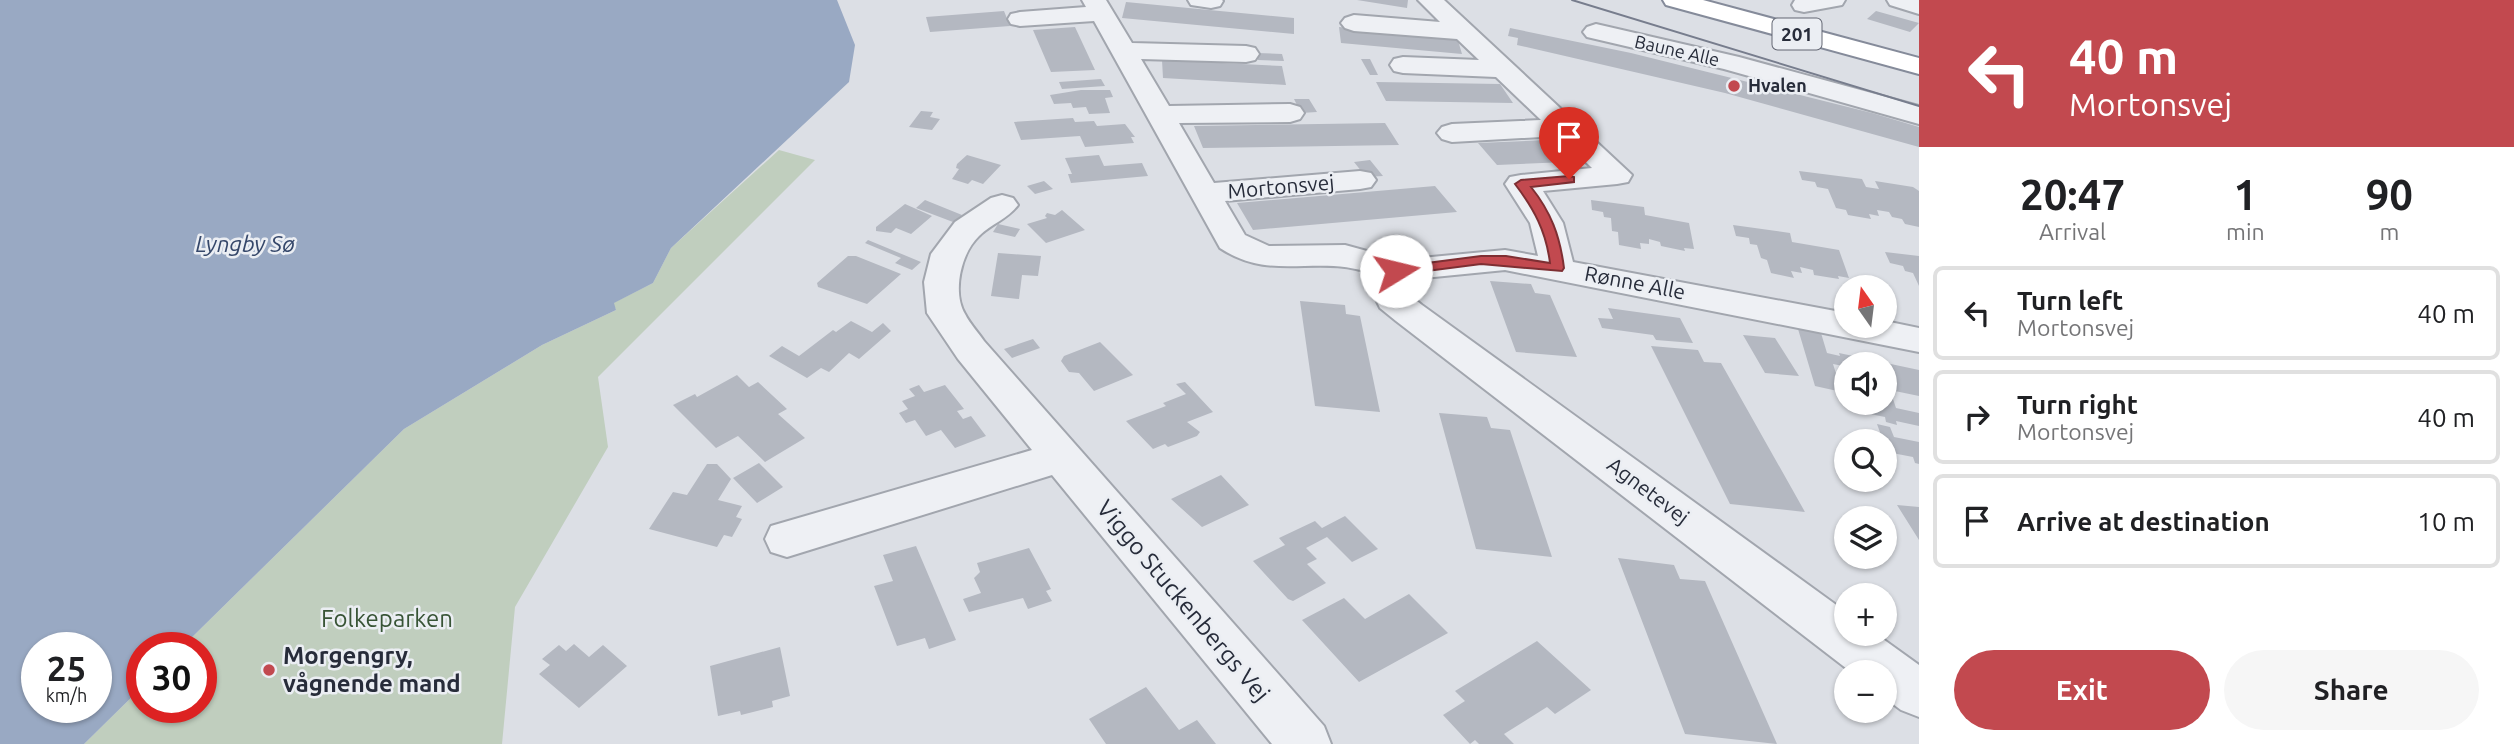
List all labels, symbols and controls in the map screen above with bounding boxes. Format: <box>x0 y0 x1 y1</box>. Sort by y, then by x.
road number: 201 <box>1772 18 1822 50</box>
icon: left <box>1954 28 2045 119</box>
text: 40 m <box>2069 28 2178 83</box>
street label: Baune Alle <box>1633 31 1722 69</box>
place label: Hvalen <box>1748 75 1807 95</box>
marker: Hvalen <box>1726 78 1742 94</box>
text: Mortonsvej <box>2069 86 2232 122</box>
pin <box>1539 107 1599 179</box>
icon: arrive <box>1550 118 1588 156</box>
street label: Mortonsvej <box>1227 169 1335 203</box>
text: 20:47 <box>2020 171 2125 218</box>
text: 1 <box>2234 171 2257 218</box>
text: 90 <box>2366 171 2413 218</box>
text: Arrival <box>2039 219 2106 244</box>
text: min <box>2226 219 2265 244</box>
text: m <box>2379 219 2399 244</box>
water label: Lyngby Sø <box>195 231 295 256</box>
position arrow <box>1359 234 1433 308</box>
street label: Rønne Alle <box>1583 261 1688 304</box>
north arrow <box>1834 275 1897 338</box>
map controls <box>1834 275 1897 723</box>
text: Turn left <box>2017 286 2123 315</box>
icon: left <box>1958 294 1996 332</box>
text: 40 m <box>2417 299 2475 328</box>
text: Mortonsvej <box>2017 315 2134 340</box>
button: sound <box>1834 352 1897 415</box>
text: Turn right <box>2017 390 2138 419</box>
icon: right <box>1958 398 1996 436</box>
text: 40 m <box>2417 403 2475 432</box>
text: Mortonsvej <box>2017 419 2134 444</box>
button: search <box>1834 429 1897 492</box>
street label: Agnetevej <box>1603 452 1694 529</box>
street label: Viggo Stuckenbergs Vej <box>1091 495 1275 707</box>
icon: arrive <box>1958 502 1996 540</box>
button: layers <box>1834 506 1897 569</box>
text: Arrive at destination <box>2017 507 2270 536</box>
text: 10 m <box>2417 507 2475 536</box>
button: + <box>1834 583 1897 646</box>
park label: Folkeparken <box>321 605 453 632</box>
speed limit sign: 30 <box>126 632 217 723</box>
place label: Morgengry, vågnende mand <box>283 642 461 697</box>
text: 25 <box>47 648 86 688</box>
button: Exit <box>1954 650 2210 730</box>
button: Share <box>2224 650 2479 730</box>
button: − <box>1834 660 1897 723</box>
marker: Morgengry, vågnende mand <box>261 662 277 678</box>
text: km/h <box>46 685 87 705</box>

